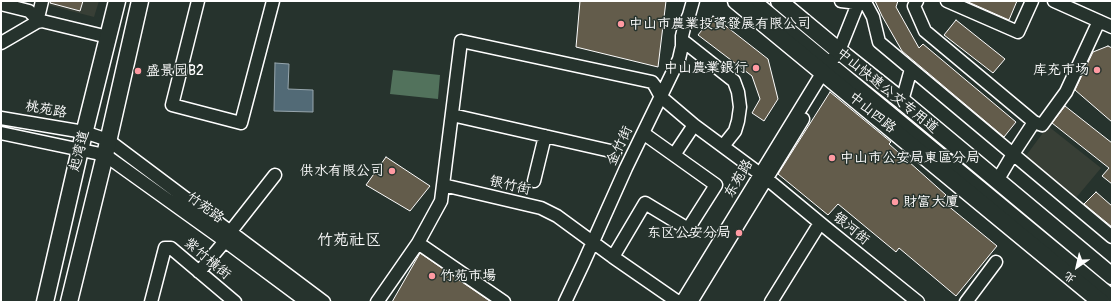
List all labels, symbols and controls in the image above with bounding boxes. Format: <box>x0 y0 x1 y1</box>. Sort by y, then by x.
place label: 中山市農業投資發展有限公司 <box>629 16 811 32</box>
marker: 中山市農業投資發展有限公司 <box>616 19 626 29</box>
street label: 中山快速公交专用道 <box>833 45 941 137</box>
place label: 中山農業銀行 <box>664 60 748 76</box>
place label: 库充市场 <box>1033 62 1089 78</box>
place label: 盛景园B2 <box>146 63 204 79</box>
marker: 中山農業銀行 <box>751 63 761 73</box>
marker: 库充市场 <box>1092 65 1102 75</box>
marker: 盛景园B2 <box>133 66 143 76</box>
street label: 中山四路 <box>845 89 899 137</box>
street label: 桃苑路 <box>24 98 68 122</box>
street label: 金竹街 <box>604 123 636 169</box>
street label: 起湾道 <box>67 129 93 173</box>
place label: 中山市公安局東區分局 <box>840 150 980 166</box>
marker: 中山市公安局東區分局 <box>827 153 837 163</box>
street label: 东苑路 <box>721 157 757 201</box>
place label: 供水有限公司 <box>300 163 384 179</box>
marker: 供水有限公司 <box>387 166 397 176</box>
street label: 银竹街 <box>488 173 532 199</box>
street label: 竹苑路 <box>183 189 227 227</box>
place label: 財富大廈 <box>903 194 959 210</box>
marker: 財富大廈 <box>890 197 900 207</box>
street label: 银河街 <box>829 209 873 249</box>
place label: 东区公安分局 <box>647 225 731 241</box>
marker: 东区公安分局 <box>734 228 744 238</box>
district label: 竹苑社区 <box>317 231 381 251</box>
street label: 紫竹横街 <box>180 235 234 283</box>
north arrow <box>1057 247 1097 287</box>
place label: 竹苑市場 <box>440 268 496 284</box>
text: 北 <box>1062 269 1078 286</box>
marker: 竹苑市場 <box>427 271 437 281</box>

